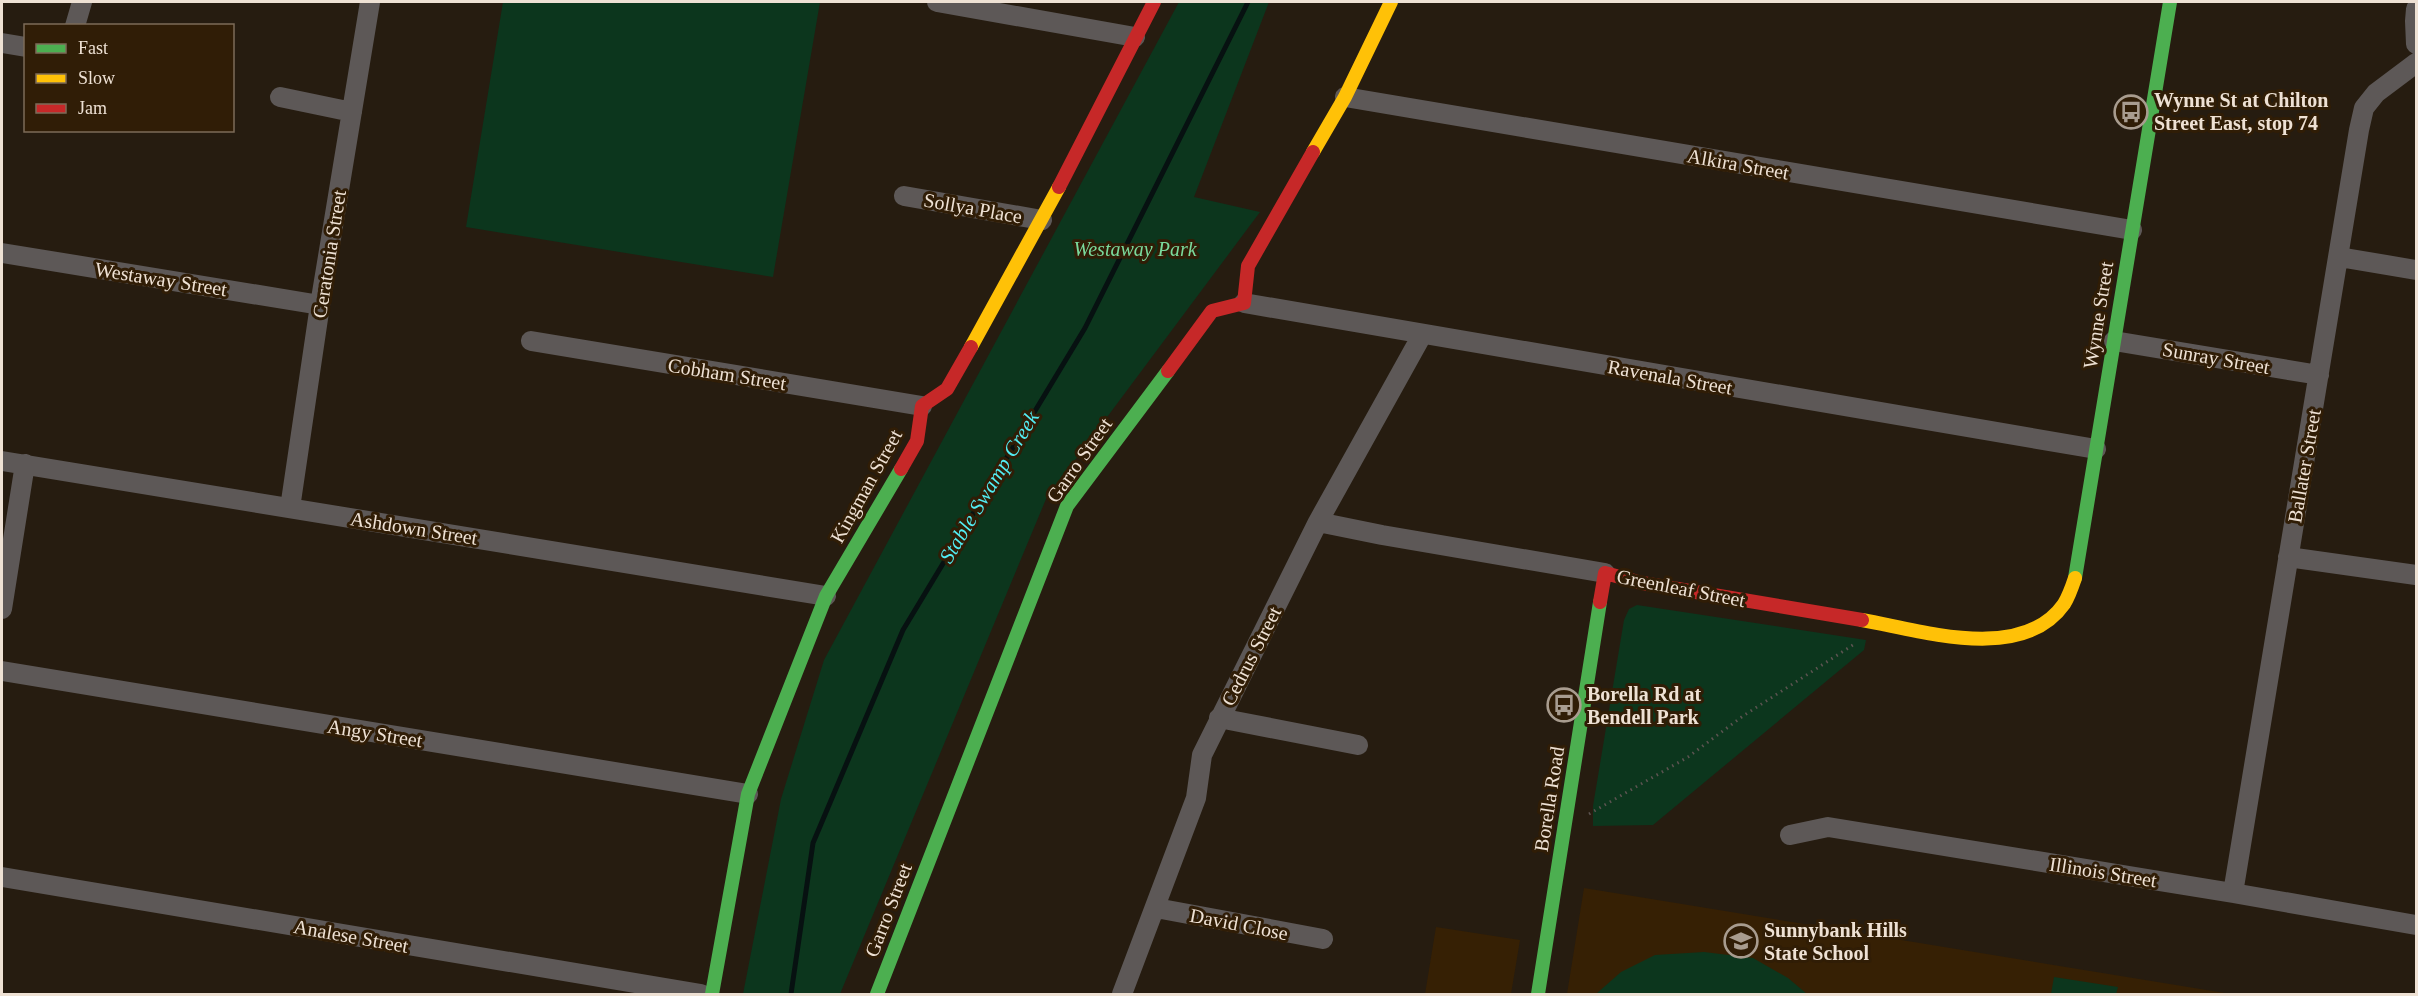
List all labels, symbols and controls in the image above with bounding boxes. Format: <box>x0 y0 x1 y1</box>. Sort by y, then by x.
legend <box>24 24 234 132</box>
text: Fast <box>78 38 108 58</box>
text: Slow <box>78 68 115 88</box>
place label: Wynne St at Chilton Street East, stop 74 <box>2154 89 2328 135</box>
bus stop icon: Wynne St at Chilton Street East, stop 74 <box>2113 94 2149 130</box>
text: Jam <box>78 98 107 118</box>
street label: Alkira Street <box>1685 144 1791 184</box>
street label: Ceratonia Street <box>308 188 350 320</box>
street label: Sollya Place <box>922 189 1024 228</box>
park label: Westaway Park <box>1073 238 1198 261</box>
street label: Westaway Street <box>93 258 229 301</box>
street label: Wynne Street <box>2079 259 2118 370</box>
street label: Sunray Street <box>2161 338 2272 379</box>
street label: Cobham Street <box>666 354 788 394</box>
street label: Ravenala Street <box>1606 355 1734 399</box>
water label: Stable Swamp Creek <box>934 406 1044 567</box>
street label: Ballater Street <box>2283 407 2325 525</box>
street label: Garro Street <box>1042 413 1116 507</box>
street label: Kingman Street <box>826 425 907 547</box>
street label: Ashdown Street <box>349 507 480 549</box>
street label: Greenleaf Street <box>1615 565 1748 611</box>
street label: Cedrus Street <box>1217 602 1286 709</box>
place label: Borella Rd at Bendell Park <box>1587 683 1701 728</box>
bus stop icon: Borella Rd at Bendell Park <box>1546 687 1582 723</box>
street label: Angy Street <box>326 715 425 752</box>
street label: Borella Road <box>1530 745 1568 853</box>
street label: Illinois Street <box>2048 853 2159 891</box>
street label: Garro Street <box>860 860 916 960</box>
street label: David Close <box>1188 904 1290 944</box>
street label: Analese Street <box>292 915 410 957</box>
place label: Sunnybank Hills State School <box>1764 919 1907 964</box>
school or university icon: Sunnybank Hills State School <box>1723 923 1759 959</box>

